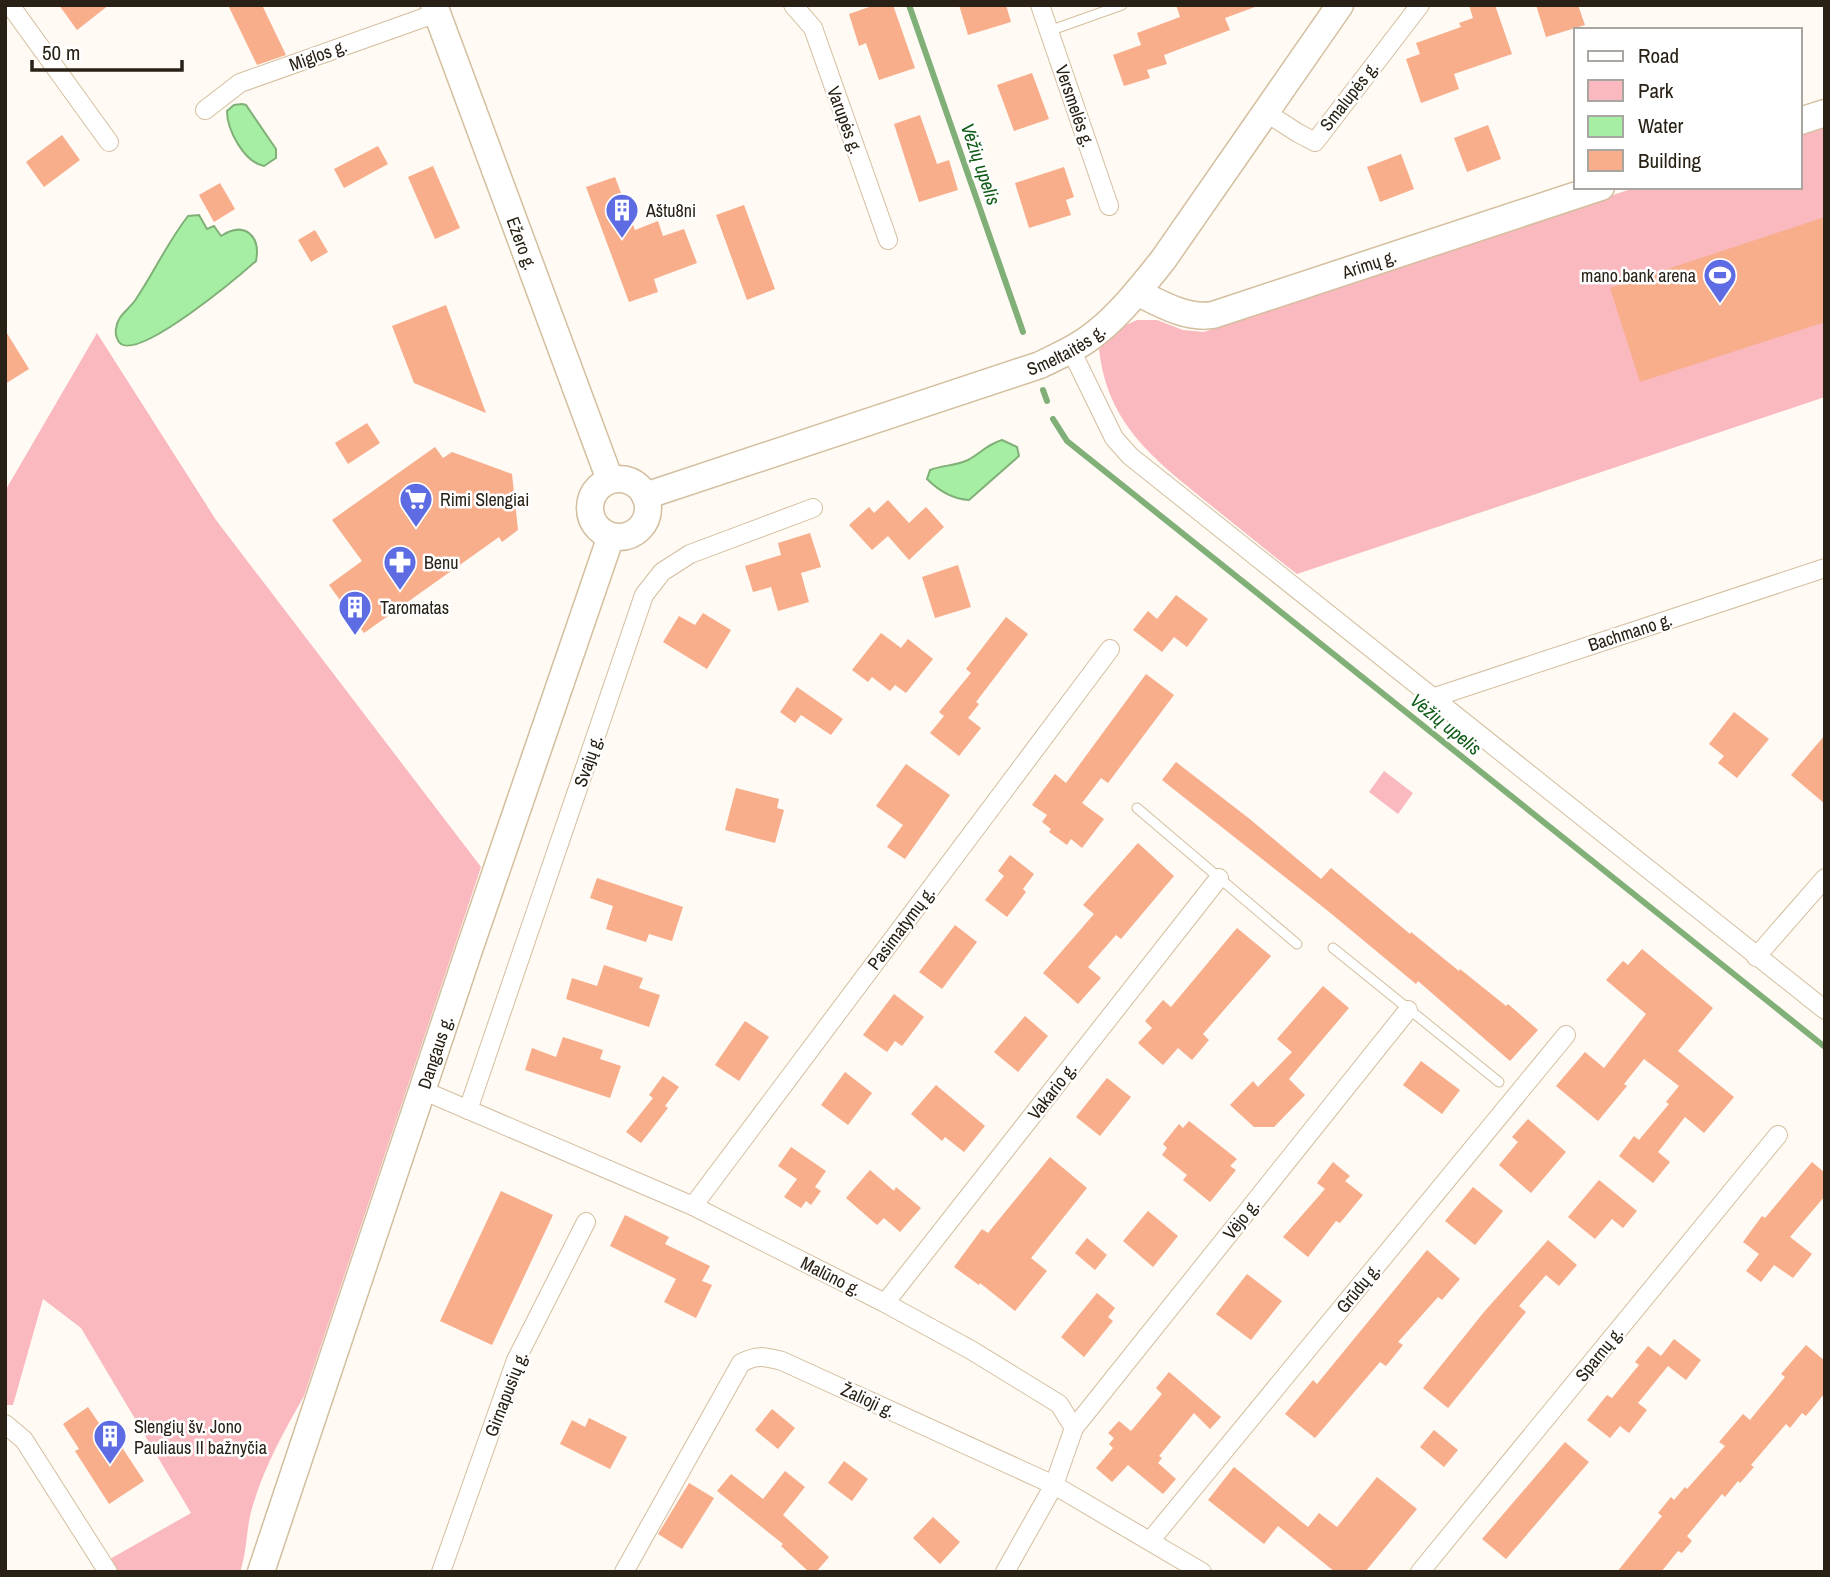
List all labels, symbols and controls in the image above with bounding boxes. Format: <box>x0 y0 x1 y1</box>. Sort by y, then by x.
scale bar <box>32 28 182 72</box>
legend <box>1574 28 1802 189</box>
street label: Miglos g. <box>286 33 350 77</box>
text: 50 m <box>42 38 80 67</box>
text: Road <box>1638 41 1679 70</box>
street label: Smalupės g. <box>1314 56 1384 136</box>
street label: Versmelės g. <box>1049 62 1101 150</box>
text: Park <box>1638 76 1674 105</box>
street label: Varupės g. <box>821 83 869 157</box>
text: Water <box>1638 111 1684 140</box>
water label: Vėžių upelis <box>955 120 1007 208</box>
text: Building <box>1638 146 1702 175</box>
building icon: Aštu8ni <box>603 191 641 240</box>
place label: Aštu8ni <box>645 198 696 223</box>
street label: Ežero g. <box>501 213 544 273</box>
street label: Arimų g. <box>1338 243 1399 284</box>
sports icon: mano.bank arena <box>1701 256 1739 305</box>
place label: mano.bank arena <box>1581 263 1696 288</box>
street label: Smeltaitės g. <box>1023 318 1111 381</box>
supermarket icon: Rimi Slengiai <box>397 480 435 529</box>
place label: Rimi Slengiai <box>440 487 529 512</box>
pharmacy icon: Benu <box>381 543 419 592</box>
place label: Benu <box>424 550 458 575</box>
building icon: Taromatas <box>336 588 374 637</box>
place label: Taromatas <box>380 595 449 620</box>
street label: Bachmano g. <box>1585 607 1675 657</box>
water label: Vėžių upelis <box>1405 687 1487 761</box>
street label: Svajų g. <box>567 732 609 790</box>
street label: Pasimatymų g. <box>861 881 941 975</box>
street label: Dangaus g. <box>411 1012 459 1092</box>
street label: Vakario g. <box>1022 1057 1082 1125</box>
street label: Vėjo g. <box>1217 1194 1265 1244</box>
street label: Malūno g. <box>796 1250 866 1302</box>
street label: Grūdų g. <box>1330 1258 1386 1318</box>
street label: Sparnų g. <box>1569 1321 1629 1387</box>
street label: Girnapusių g. <box>478 1348 534 1440</box>
street label: Žalioji g. <box>837 1377 899 1423</box>
place label: Slengių šv. Jono Pauliaus II bažnyčia <box>134 1414 267 1460</box>
building icon: Slengių šv. Jono Pauliaus II bažnyčia <box>91 1417 129 1466</box>

